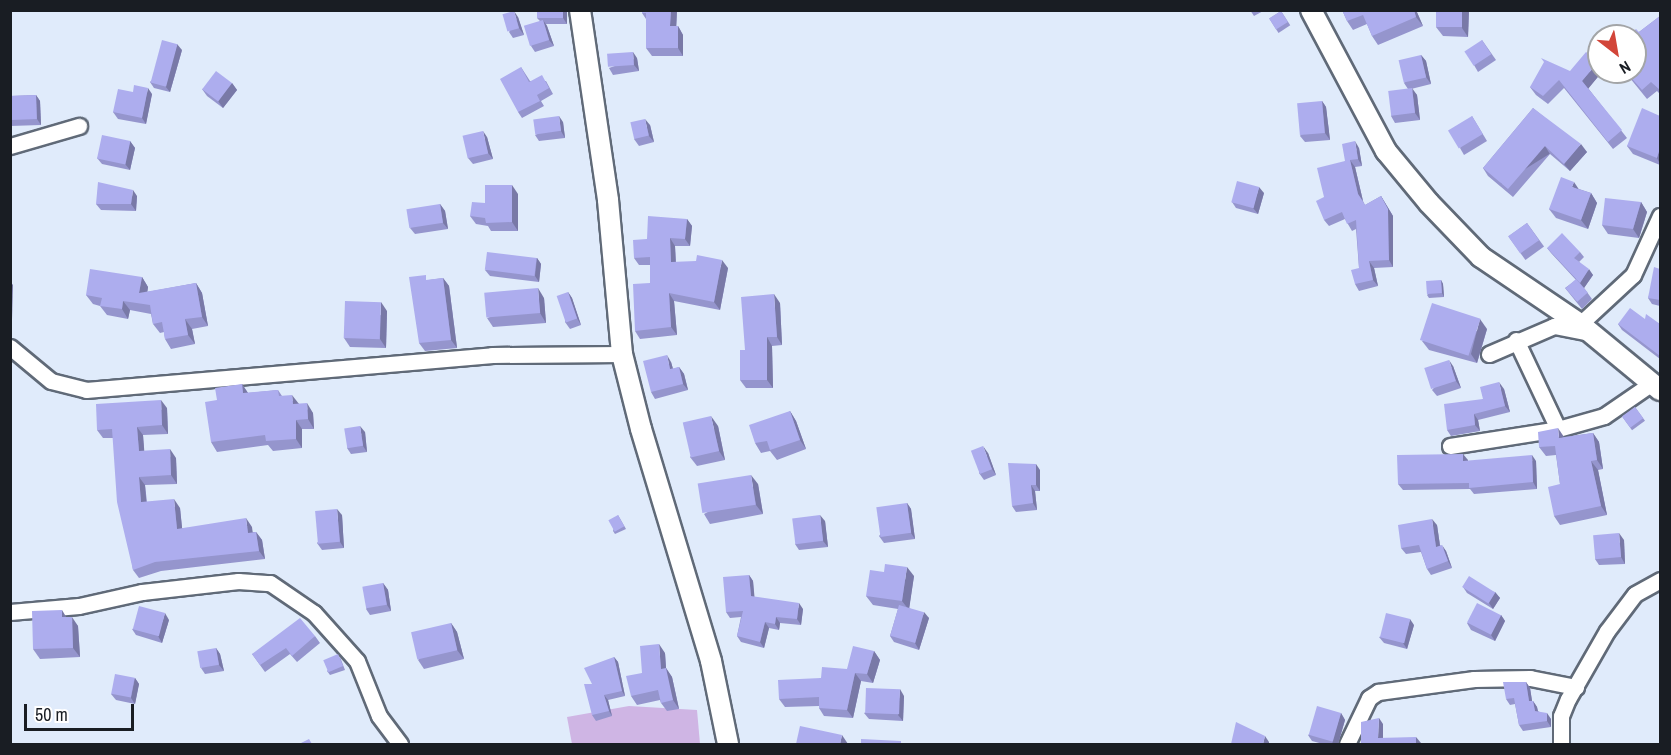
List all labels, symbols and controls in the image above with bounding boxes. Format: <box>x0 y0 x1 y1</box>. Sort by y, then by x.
north arrow <box>1587 24 1647 84</box>
text: N <box>1616 56 1635 80</box>
scale bar <box>27 692 136 730</box>
text: 50 m <box>35 702 68 727</box>

